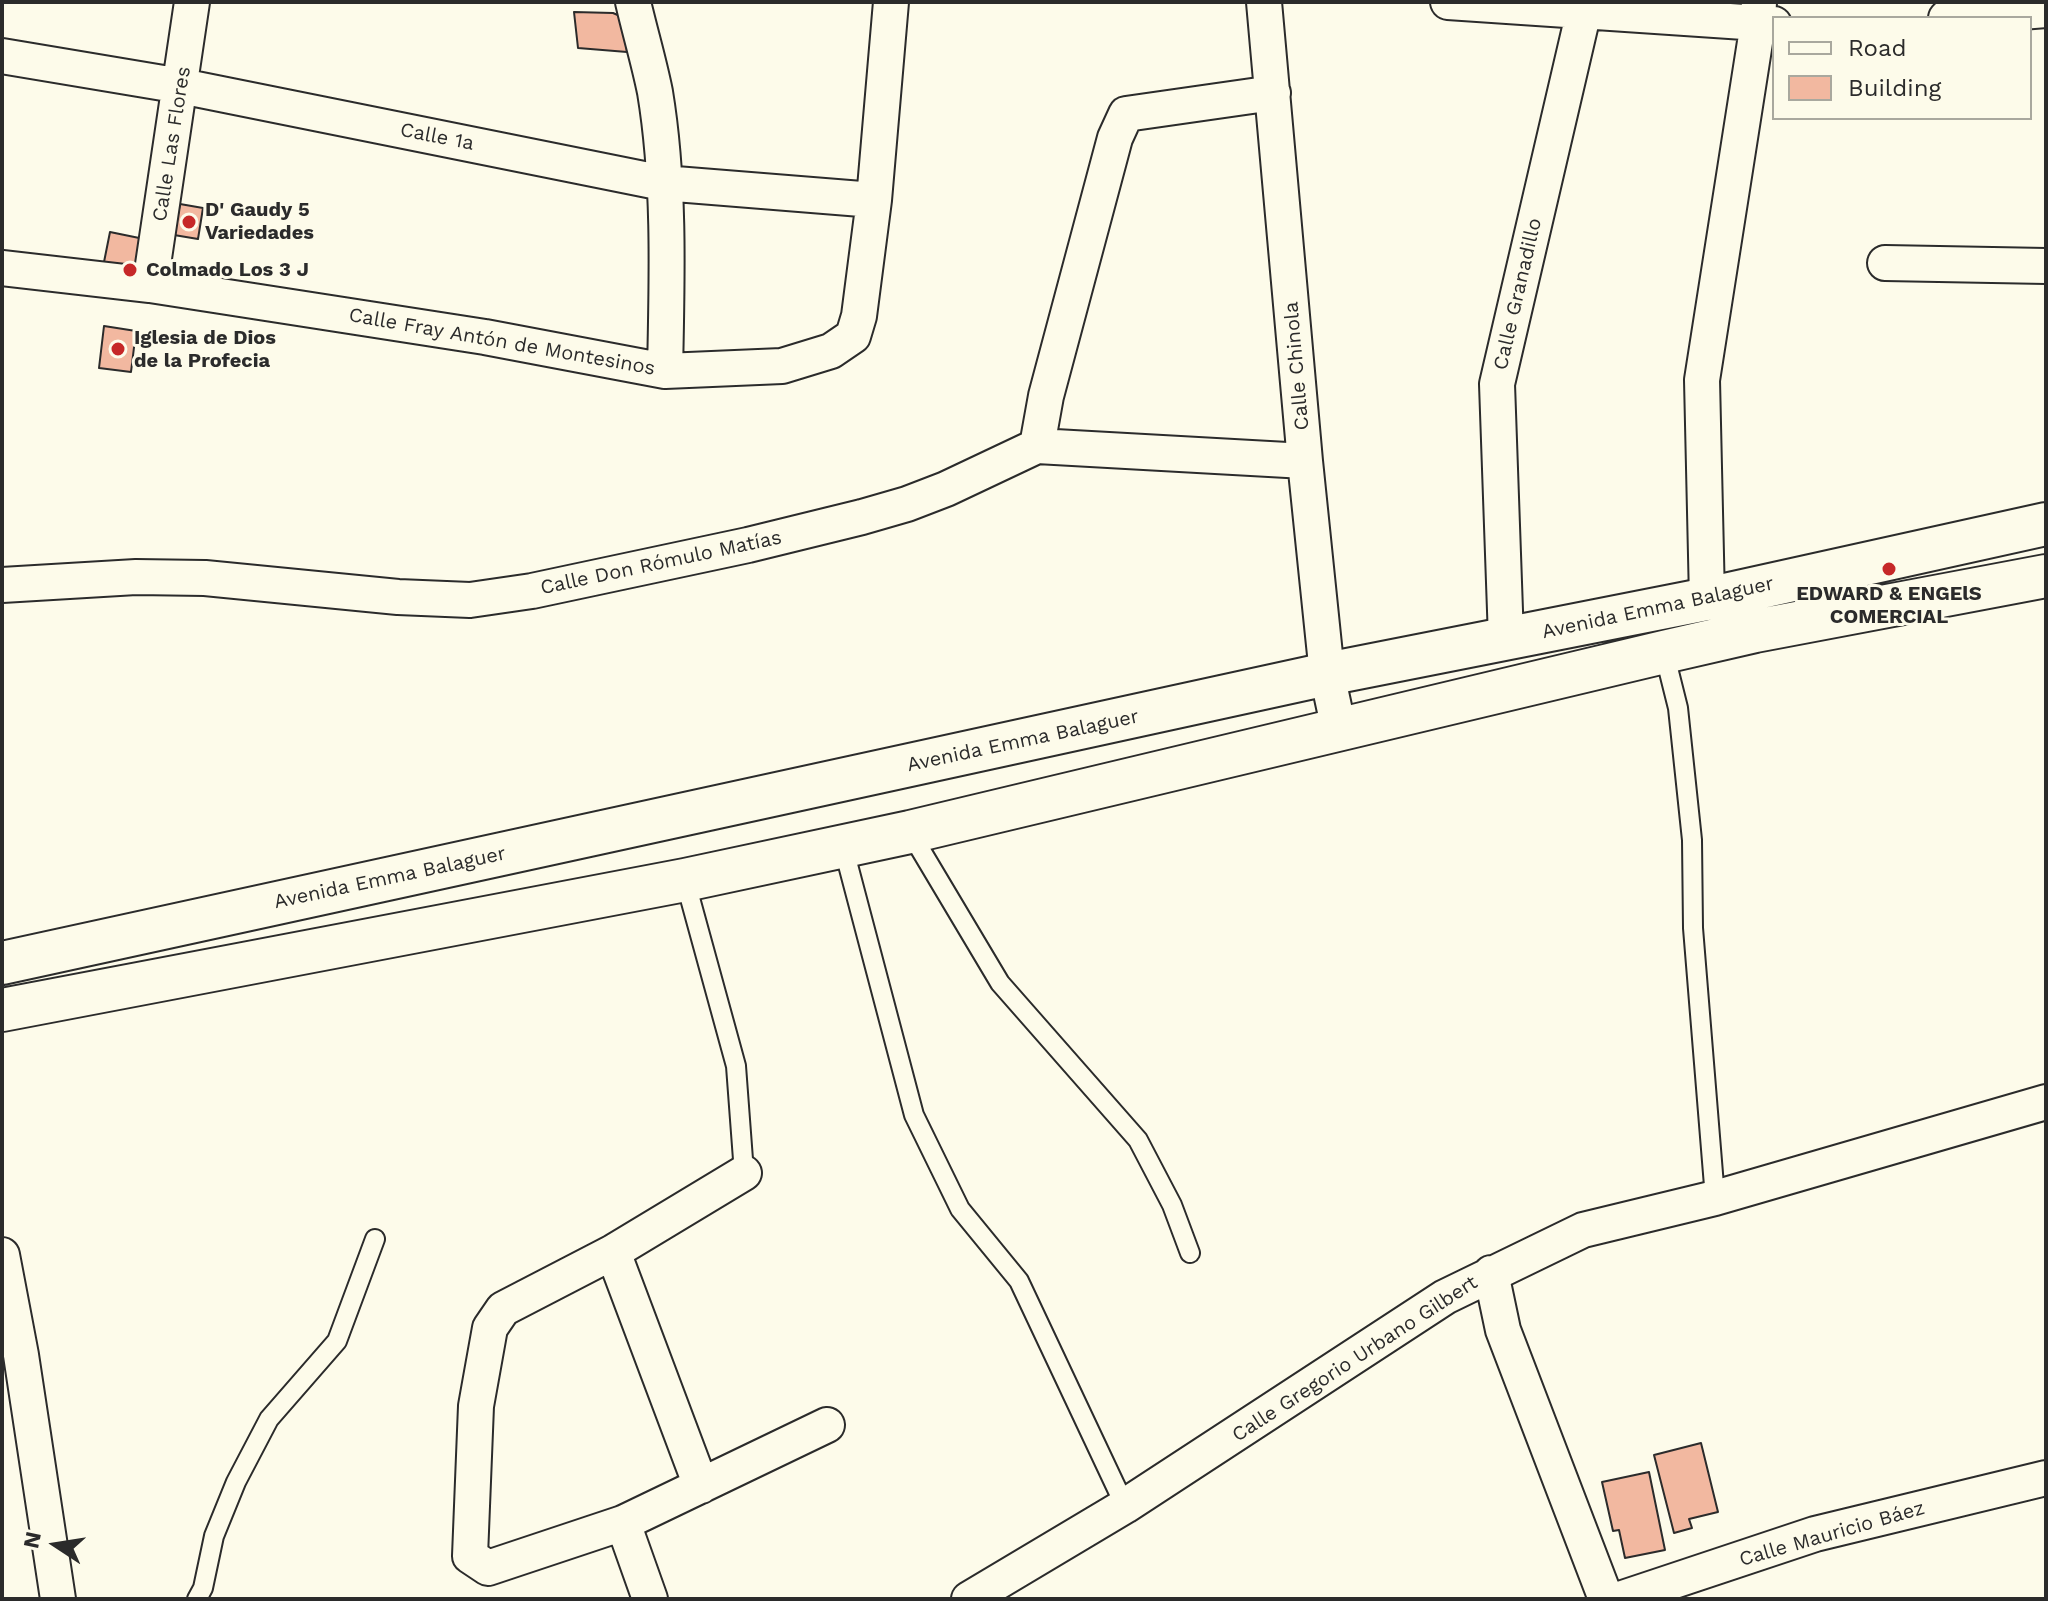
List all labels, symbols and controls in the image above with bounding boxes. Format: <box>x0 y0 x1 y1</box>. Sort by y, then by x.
legend <box>1772 16 2032 120</box>
text: Road <box>1848 34 1907 62</box>
street label: Calle Las Flores <box>148 65 196 223</box>
text: Building <box>1848 74 1941 102</box>
street label: Calle 1a <box>398 118 476 156</box>
place label: D' Gaudy 5 Variedades <box>205 198 314 245</box>
marker: D' Gaudy 5 Variedades <box>180 213 198 231</box>
street label: Calle Granadillo <box>1489 216 1547 372</box>
place label: Colmado Los 3 J <box>146 258 309 282</box>
marker: Colmado Los 3 J <box>121 261 139 279</box>
street label: Calle Chinola <box>1279 301 1315 431</box>
street label: Calle Fray Antón de Montesinos <box>347 303 657 381</box>
place label: Iglesia de Dios de la Profecia <box>134 326 276 373</box>
marker: Iglesia de Dios de la Profecia <box>109 340 127 358</box>
street label: Calle Don Rómulo Matías <box>538 526 784 600</box>
marker: EDWARD & ENGElS COMERCIAL <box>1880 560 1898 578</box>
street label: Avenida Emma Balaguer <box>1540 572 1776 644</box>
place label: EDWARD & ENGElS COMERCIAL <box>1796 582 1982 629</box>
street label: Avenida Emma Balaguer <box>905 705 1141 777</box>
street label: Avenida Emma Balaguer <box>272 842 508 914</box>
street label: Calle Gregorio Urbano Gilbert <box>1228 1271 1482 1447</box>
street label: Calle Mauricio Báez <box>1737 1496 1927 1572</box>
north arrow <box>16 1505 96 1585</box>
text: N <box>18 1529 46 1550</box>

